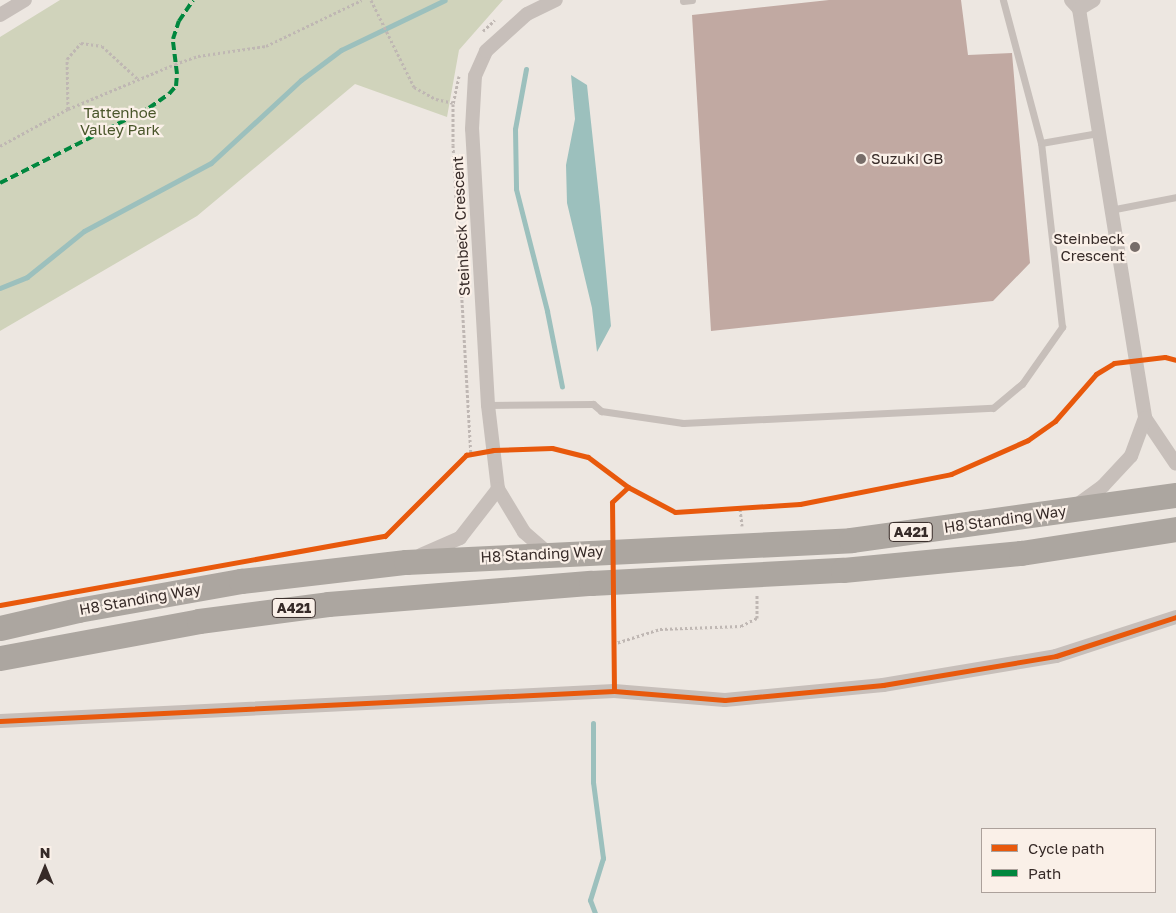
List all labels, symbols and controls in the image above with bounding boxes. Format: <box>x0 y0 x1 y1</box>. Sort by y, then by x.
park label: Tattenhoe Valley Park <box>80 103 160 138</box>
place label: Suzuki GB <box>871 150 943 168</box>
marker: Suzuki GB <box>855 153 867 165</box>
street label: Steinbeck Crescent <box>448 156 474 296</box>
place label: Steinbeck Crescent <box>1053 229 1125 264</box>
marker: Steinbeck Crescent <box>1129 241 1141 253</box>
street label: H8 Standing Way <box>943 502 1067 536</box>
road number: A421 <box>888 520 934 544</box>
street label: H8 Standing Way <box>480 542 604 566</box>
street label: H8 Standing Way <box>78 579 202 619</box>
road number: A421 <box>272 596 316 620</box>
legend <box>981 828 1156 893</box>
text: Cycle path <box>1028 839 1104 857</box>
north arrow <box>20 843 70 893</box>
text: N <box>40 844 50 861</box>
text: Path <box>1028 864 1061 882</box>

